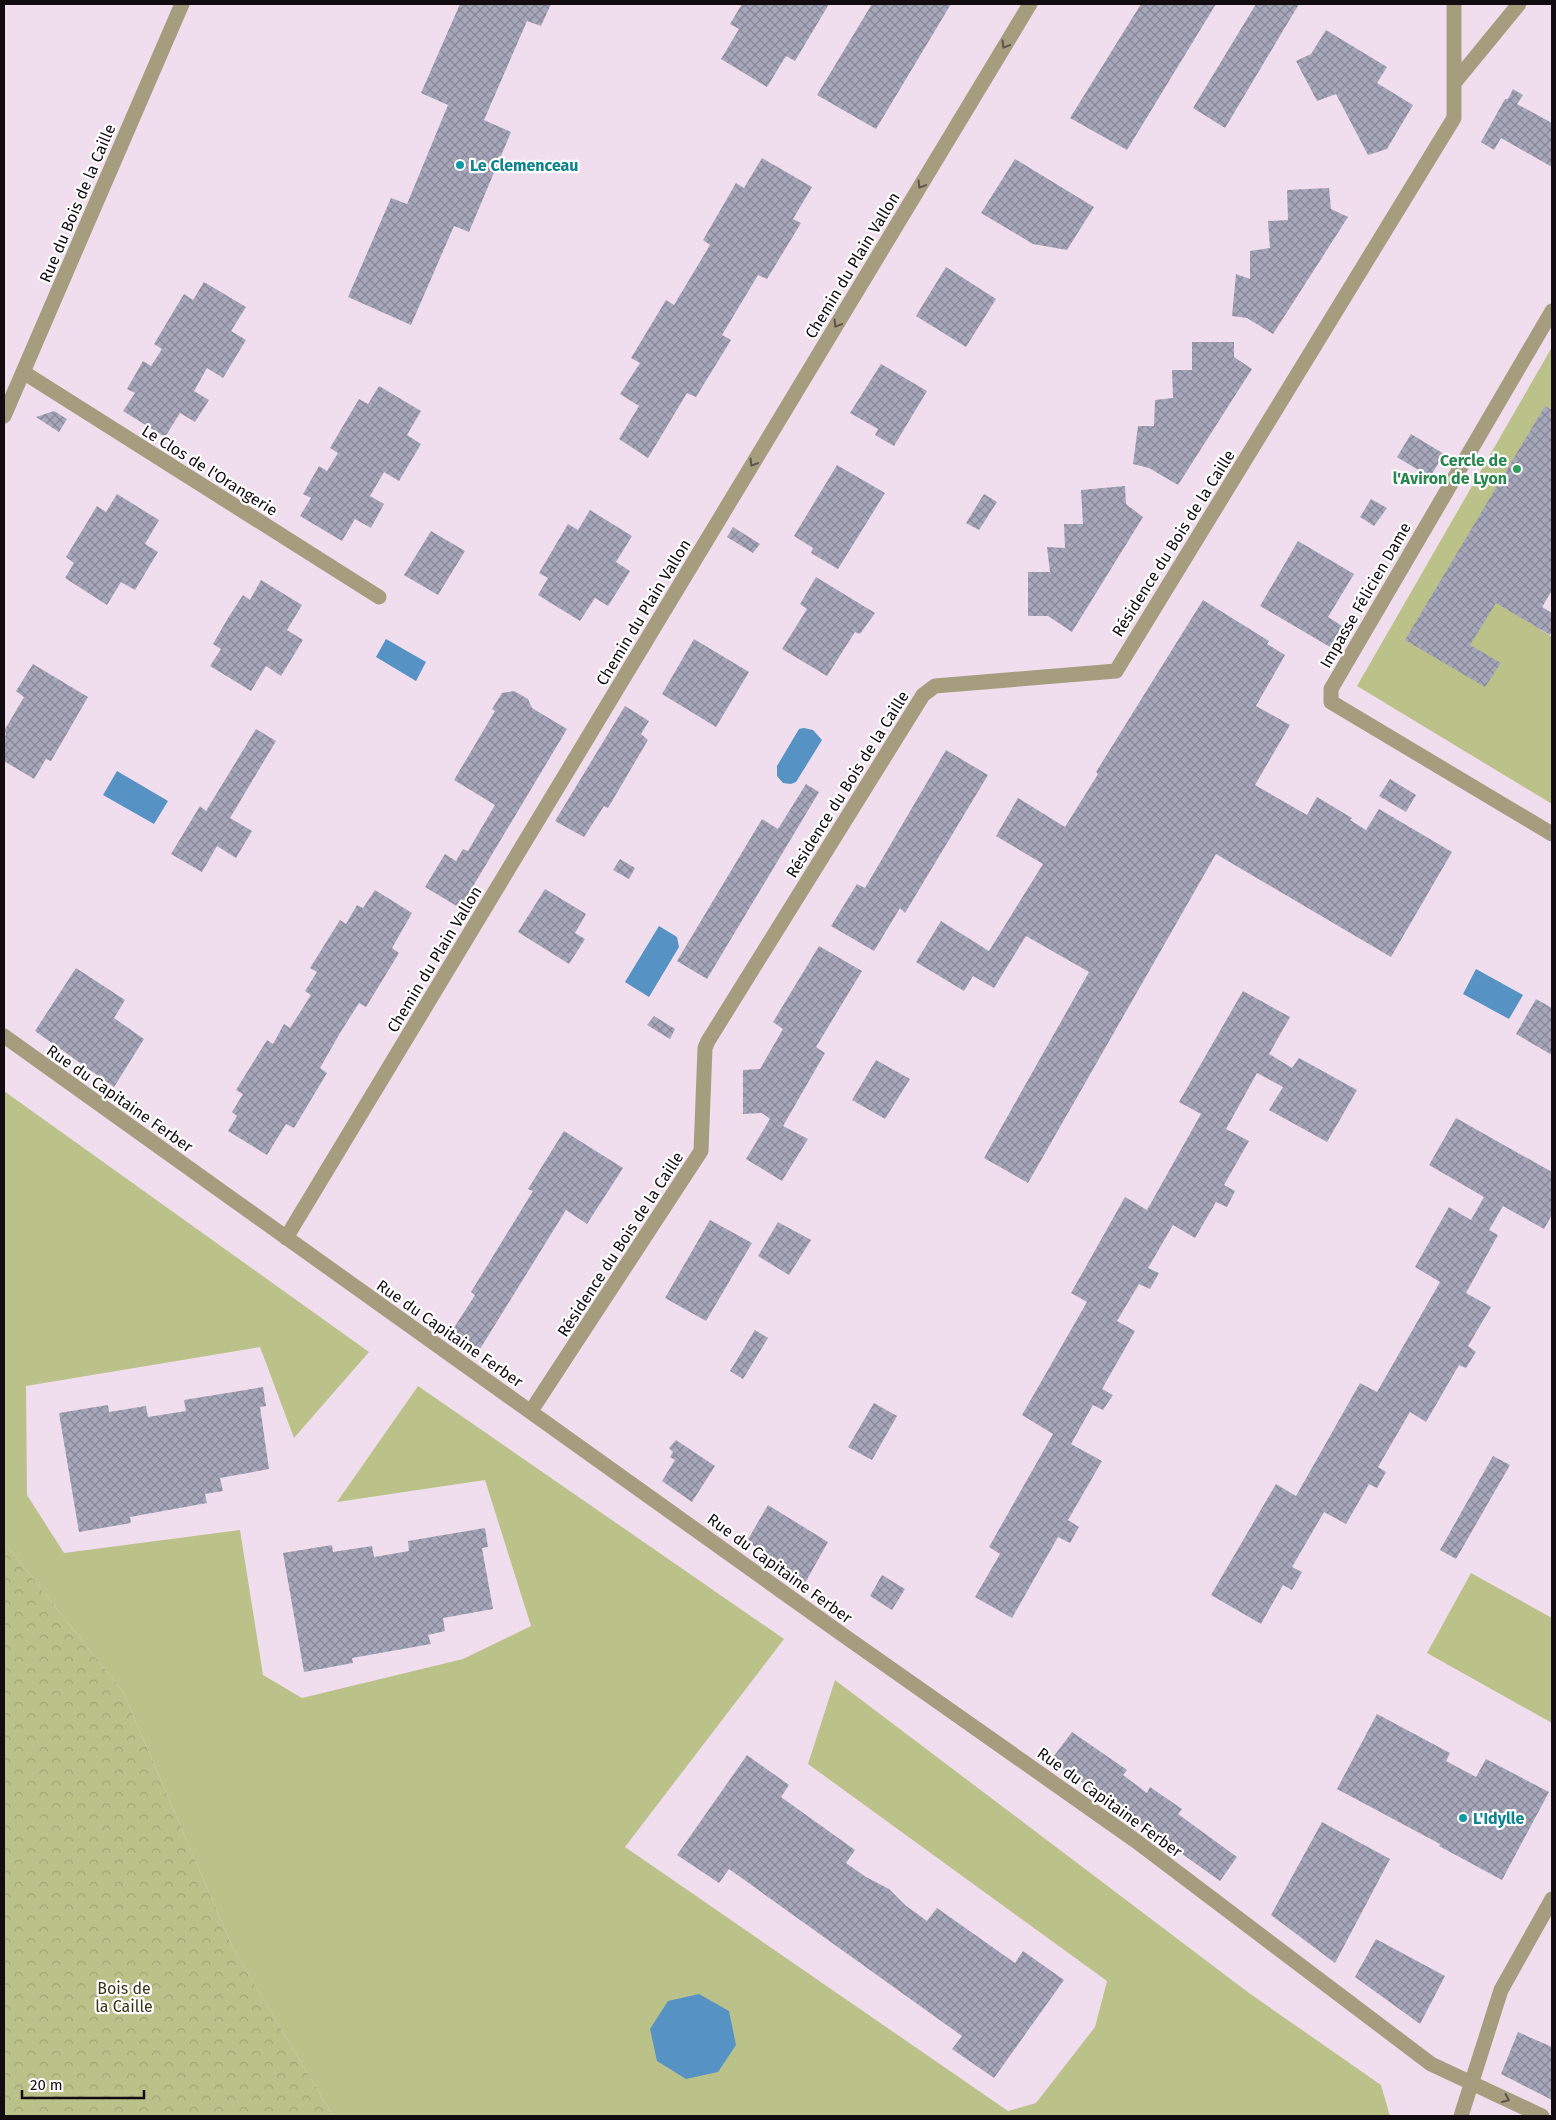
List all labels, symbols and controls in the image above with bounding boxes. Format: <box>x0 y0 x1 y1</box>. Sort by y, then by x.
one-way arrow <box>1001 40 1011 49</box>
street label: Rue du Bois de la Caille <box>35 121 120 285</box>
place label: Le Clemenceau <box>470 156 579 175</box>
marker: Le Clemenceau <box>454 159 466 171</box>
one-way arrow <box>917 179 927 188</box>
street label: Chemin du Plain Vallon <box>801 189 904 342</box>
one-way arrow <box>834 318 844 327</box>
street label: Le Clos de l'Orangerie <box>138 421 281 520</box>
street label: Résidence du Bois de la Caille <box>1108 446 1239 640</box>
place label: Cercle de l'Aviron de Lyon <box>1393 451 1507 488</box>
one-way arrow <box>750 457 760 466</box>
marker: Cercle de l'Aviron de Lyon <box>1511 463 1523 475</box>
street label: Impasse Félicien Dame <box>1316 519 1415 671</box>
street label: Chemin du Plain Vallon <box>592 536 695 689</box>
street label: Résidence du Bois de la Caille <box>782 687 913 881</box>
street label: Chemin du Plain Vallon <box>383 883 486 1036</box>
street label: Rue du Capitaine Ferber <box>43 1041 197 1157</box>
street label: Résidence du Bois de la Caille <box>553 1148 687 1340</box>
street label: Rue du Capitaine Ferber <box>373 1276 527 1392</box>
street label: Rue du Capitaine Ferber <box>704 1509 857 1628</box>
street label: Rue du Capitaine Ferber <box>1034 1743 1187 1862</box>
place label: L'Idylle <box>1473 1809 1524 1828</box>
marker: L'Idylle <box>1457 1812 1469 1824</box>
park label: Bois de la Caille <box>95 1979 153 2016</box>
scale bar <box>22 2068 145 2100</box>
text: 20 m <box>30 2076 63 2094</box>
one-way arrow <box>1501 2092 1510 2103</box>

